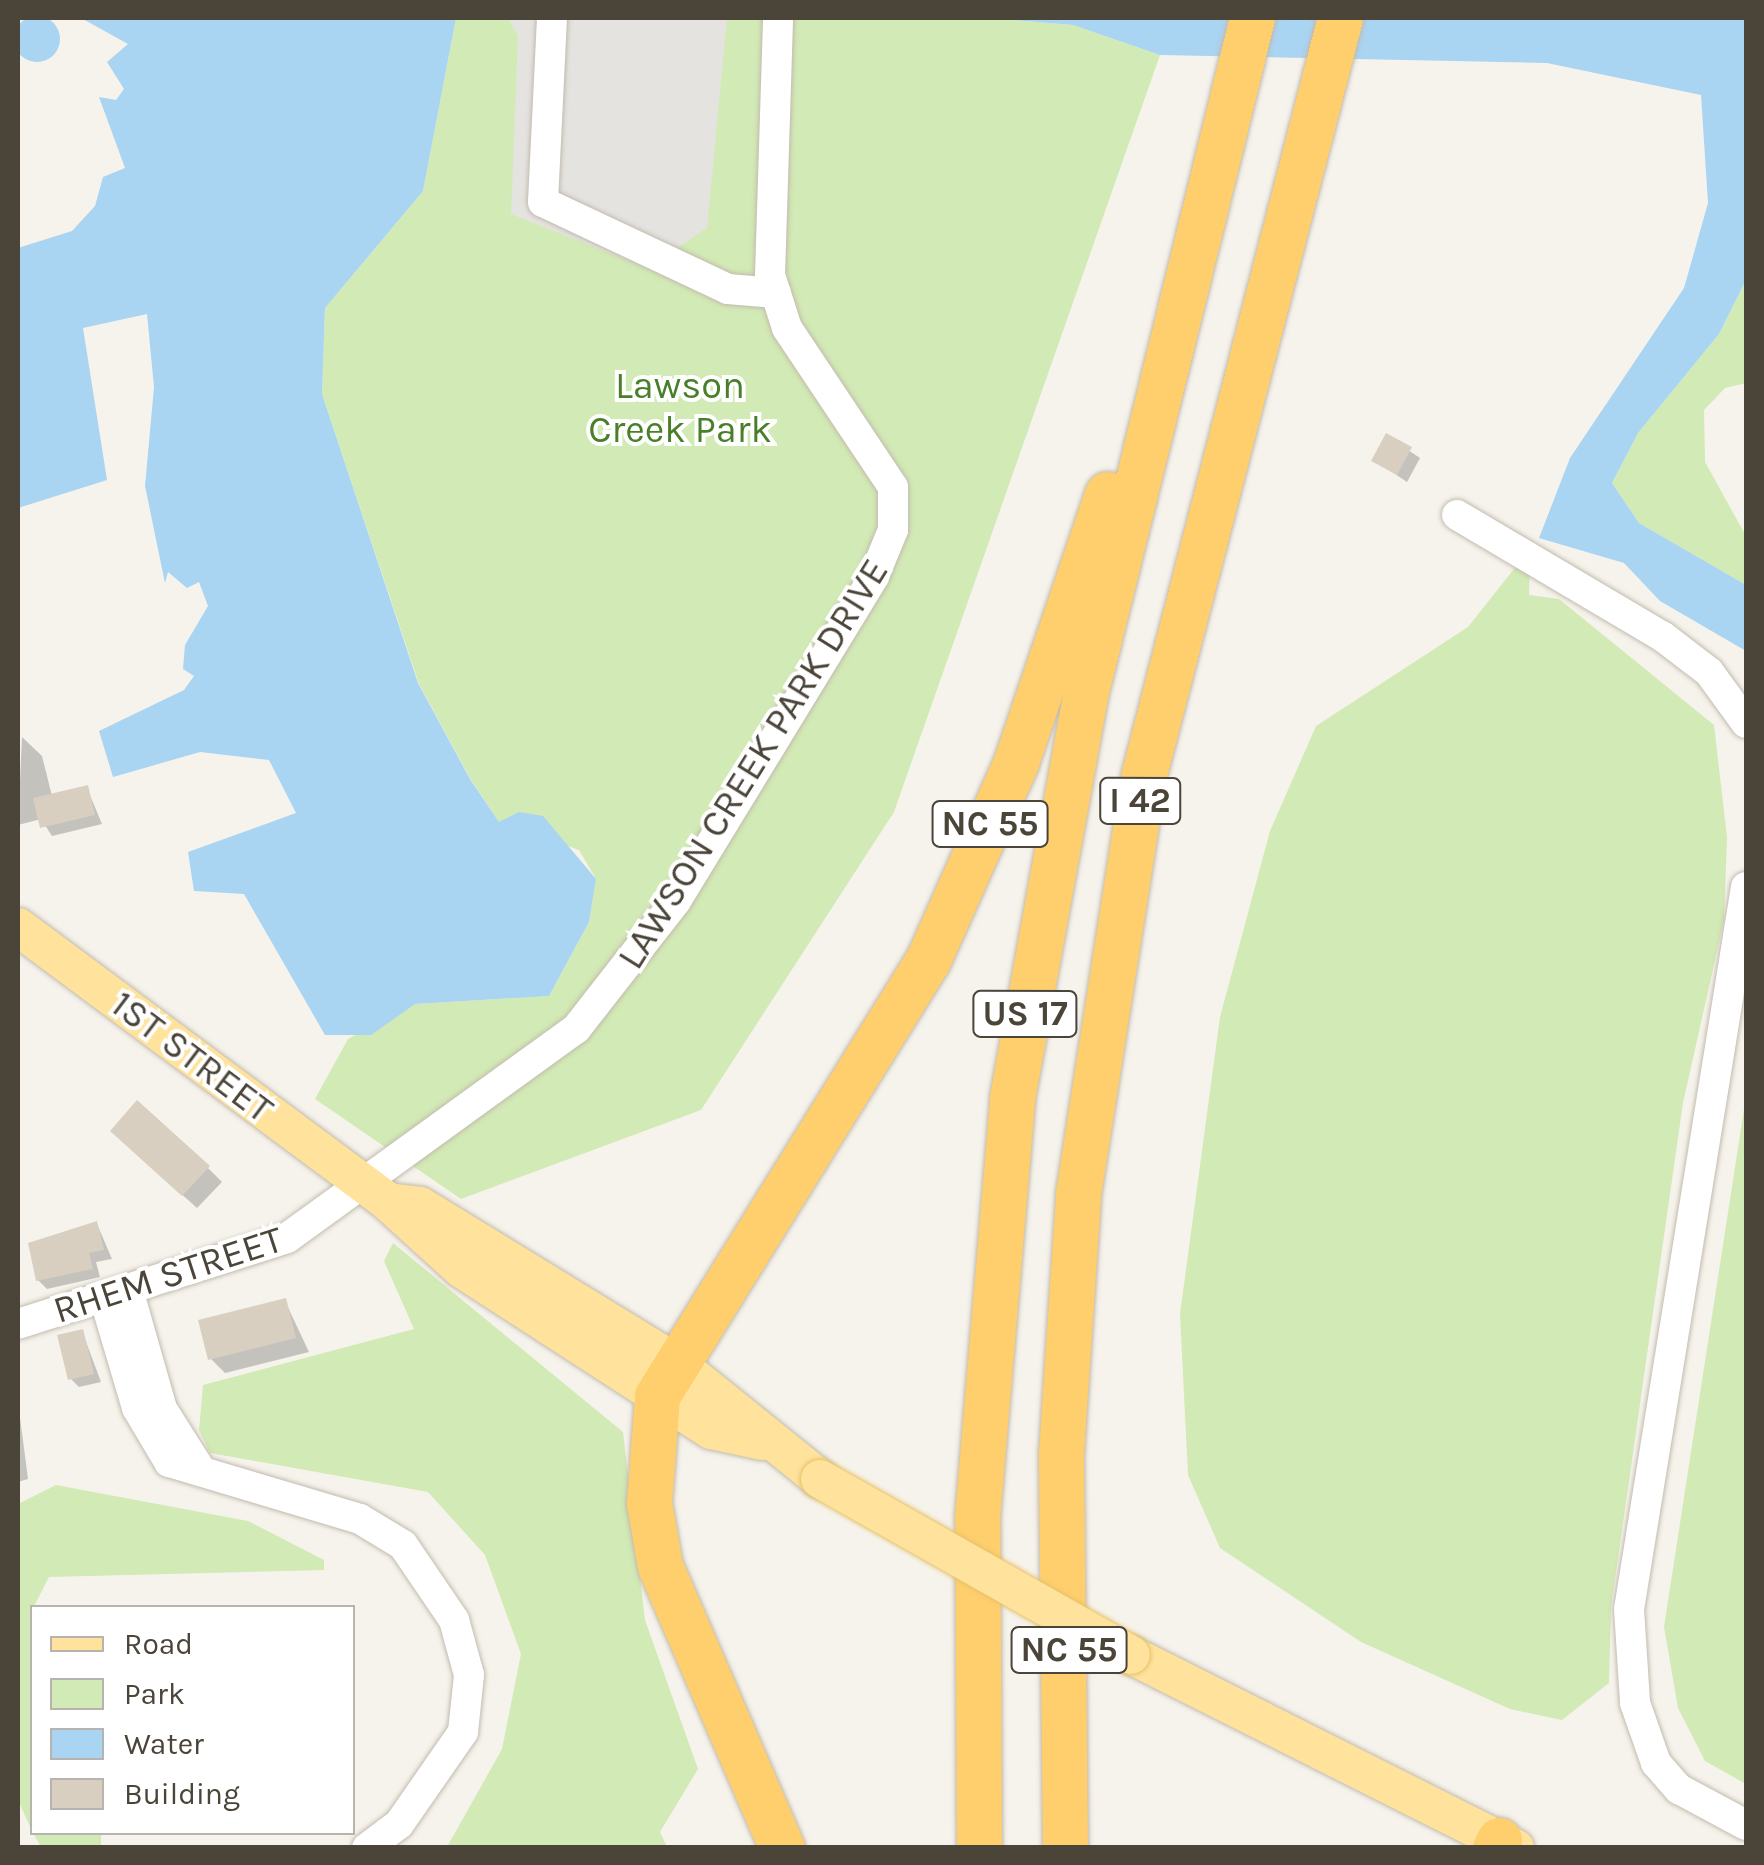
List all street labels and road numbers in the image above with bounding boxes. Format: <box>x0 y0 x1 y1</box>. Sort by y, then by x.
street label: LAWSON CREEK PARK DRIVE <box>608 551 898 977</box>
road number: I 42 <box>1098 771 1182 831</box>
road number: NC 55 <box>930 794 1050 854</box>
street label: 1ST STREET <box>102 981 282 1133</box>
road number: US 17 <box>970 984 1080 1044</box>
street label: RHEM STREET <box>48 1217 288 1333</box>
road number: NC 55 <box>1009 1620 1129 1680</box>

